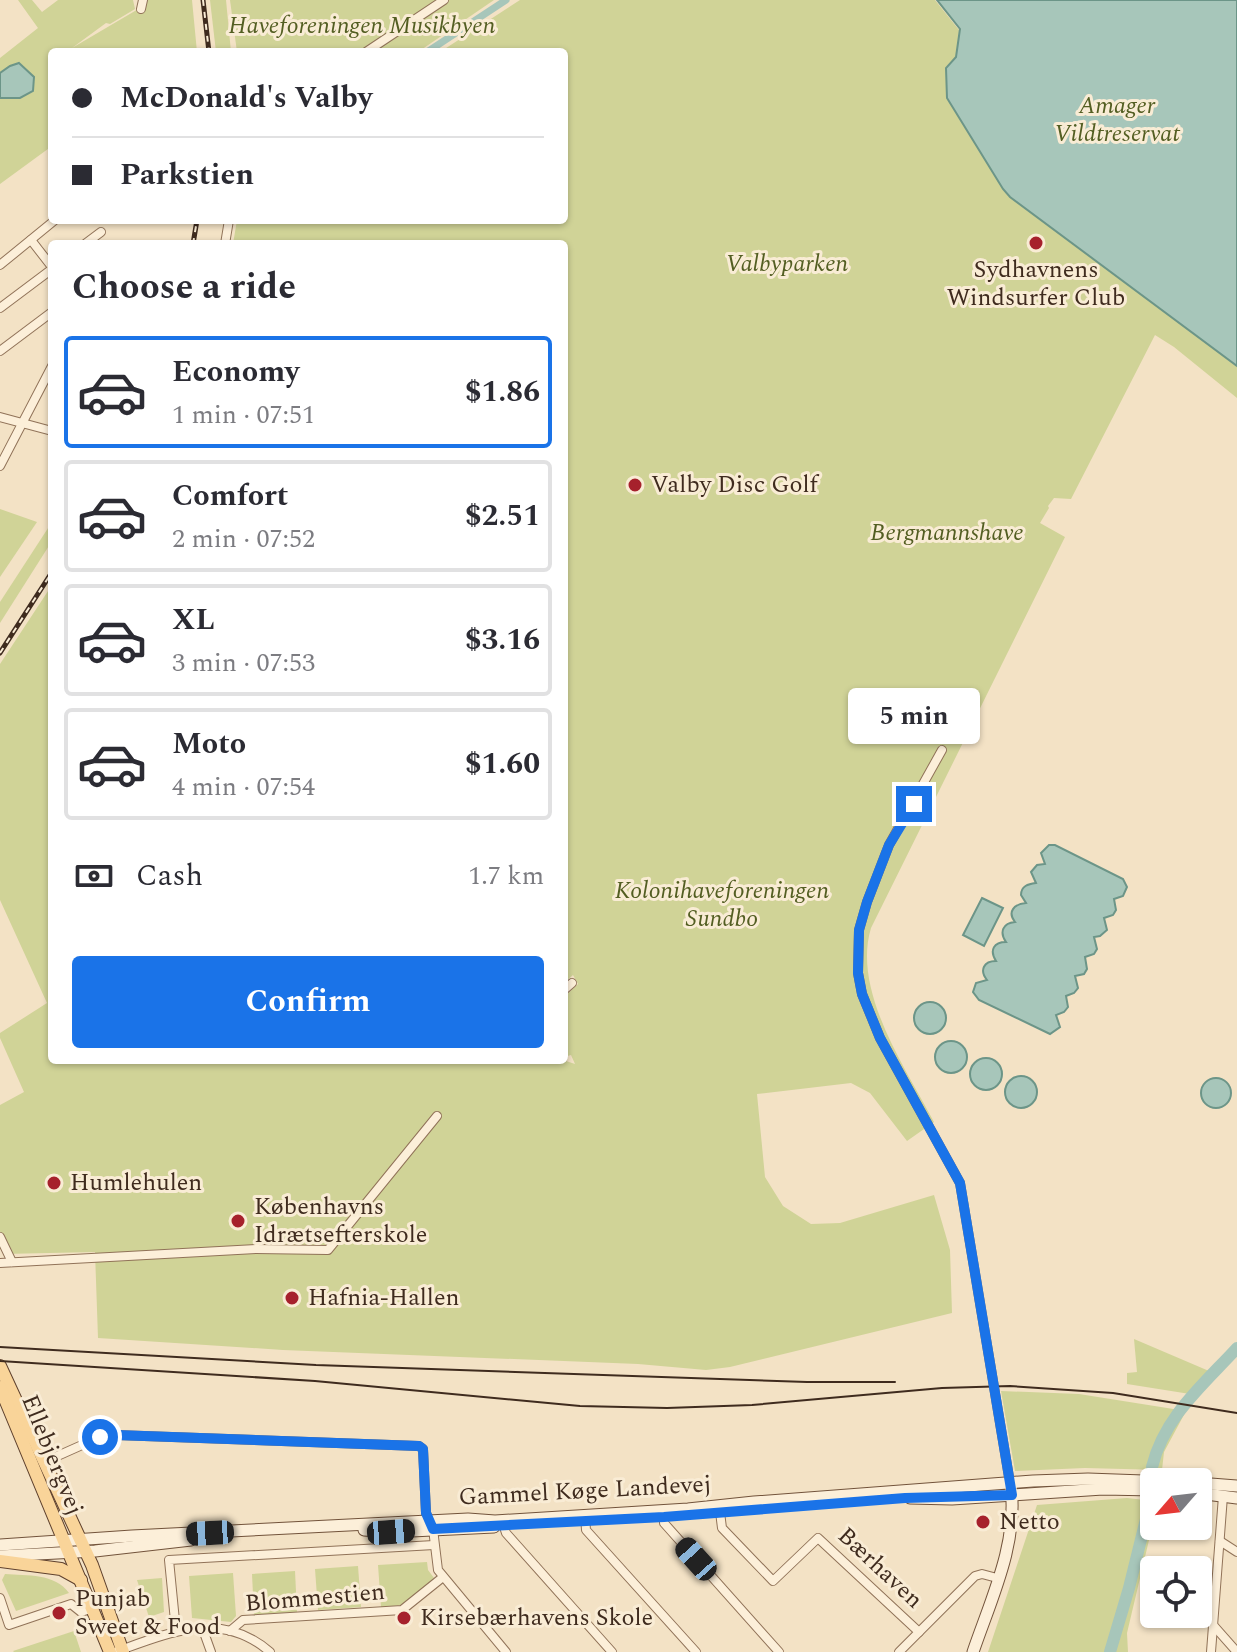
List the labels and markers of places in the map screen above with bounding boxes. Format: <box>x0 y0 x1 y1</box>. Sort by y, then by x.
marker: Sydhavnens Windsurfer Club <box>1027 234 1045 252</box>
place label: Sydhavnens Windsurfer Club <box>947 252 1125 316</box>
place label: Valby Disc Golf <box>651 467 820 503</box>
marker: Valby Disc Golf <box>626 476 644 494</box>
place label: Humlehulen <box>70 1165 202 1201</box>
marker: Humlehulen <box>45 1174 63 1192</box>
place label: Københavns Idrætsefterskole <box>254 1189 427 1253</box>
marker: Københavns Idrætsefterskole <box>229 1212 247 1230</box>
place label: Hafnia-Hallen <box>308 1280 460 1316</box>
marker: Hafnia-Hallen <box>283 1289 301 1307</box>
place label: Netto <box>999 1504 1060 1540</box>
marker: Netto <box>974 1513 992 1531</box>
place label: Punjab Sweet & Food <box>75 1581 220 1645</box>
place label: Kirsebærhavens Skole <box>420 1600 653 1636</box>
marker: Punjab Sweet & Food <box>50 1604 68 1622</box>
marker: Kirsebærhavens Skole <box>395 1609 413 1627</box>

